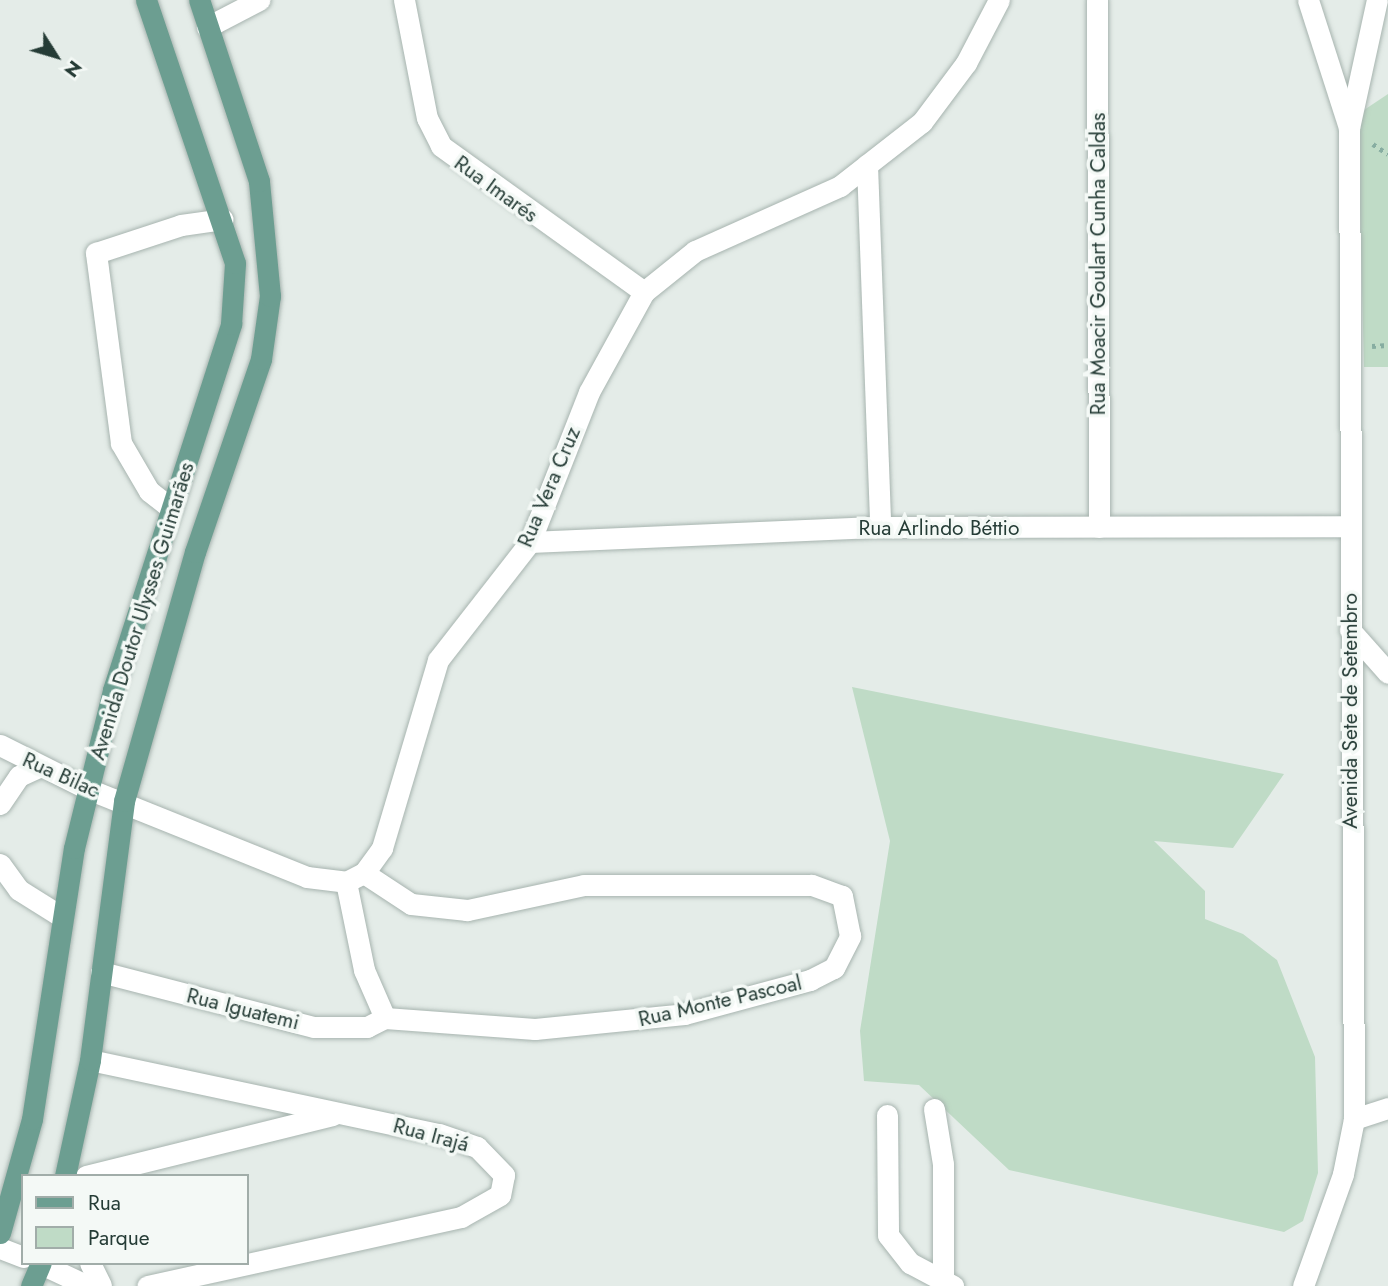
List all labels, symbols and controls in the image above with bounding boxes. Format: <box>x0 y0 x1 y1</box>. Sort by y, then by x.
north arrow <box>21 21 91 91</box>
text: N <box>58 55 88 83</box>
street label: Rua Moacir Goulart Cunha Caldas <box>1085 113 1111 415</box>
street label: Rua Imarés <box>449 150 543 228</box>
street label: Rua Vera Cruz <box>512 423 586 551</box>
street label: Avenida Doutor Ulysses Guimarães <box>85 459 199 763</box>
street label: Rua Arlindo Béttio <box>859 515 1019 541</box>
street label: Avenida Sete de Setembro <box>1337 593 1363 829</box>
street label: Rua Bilac <box>19 747 103 803</box>
street label: Rua Monte Pascoal <box>636 970 804 1032</box>
street label: Rua Iguatemi <box>184 983 302 1035</box>
street label: Rua Irajá <box>391 1113 471 1157</box>
legend <box>21 1174 248 1265</box>
text: Rua <box>88 1188 121 1218</box>
text: Parque <box>88 1223 150 1253</box>

